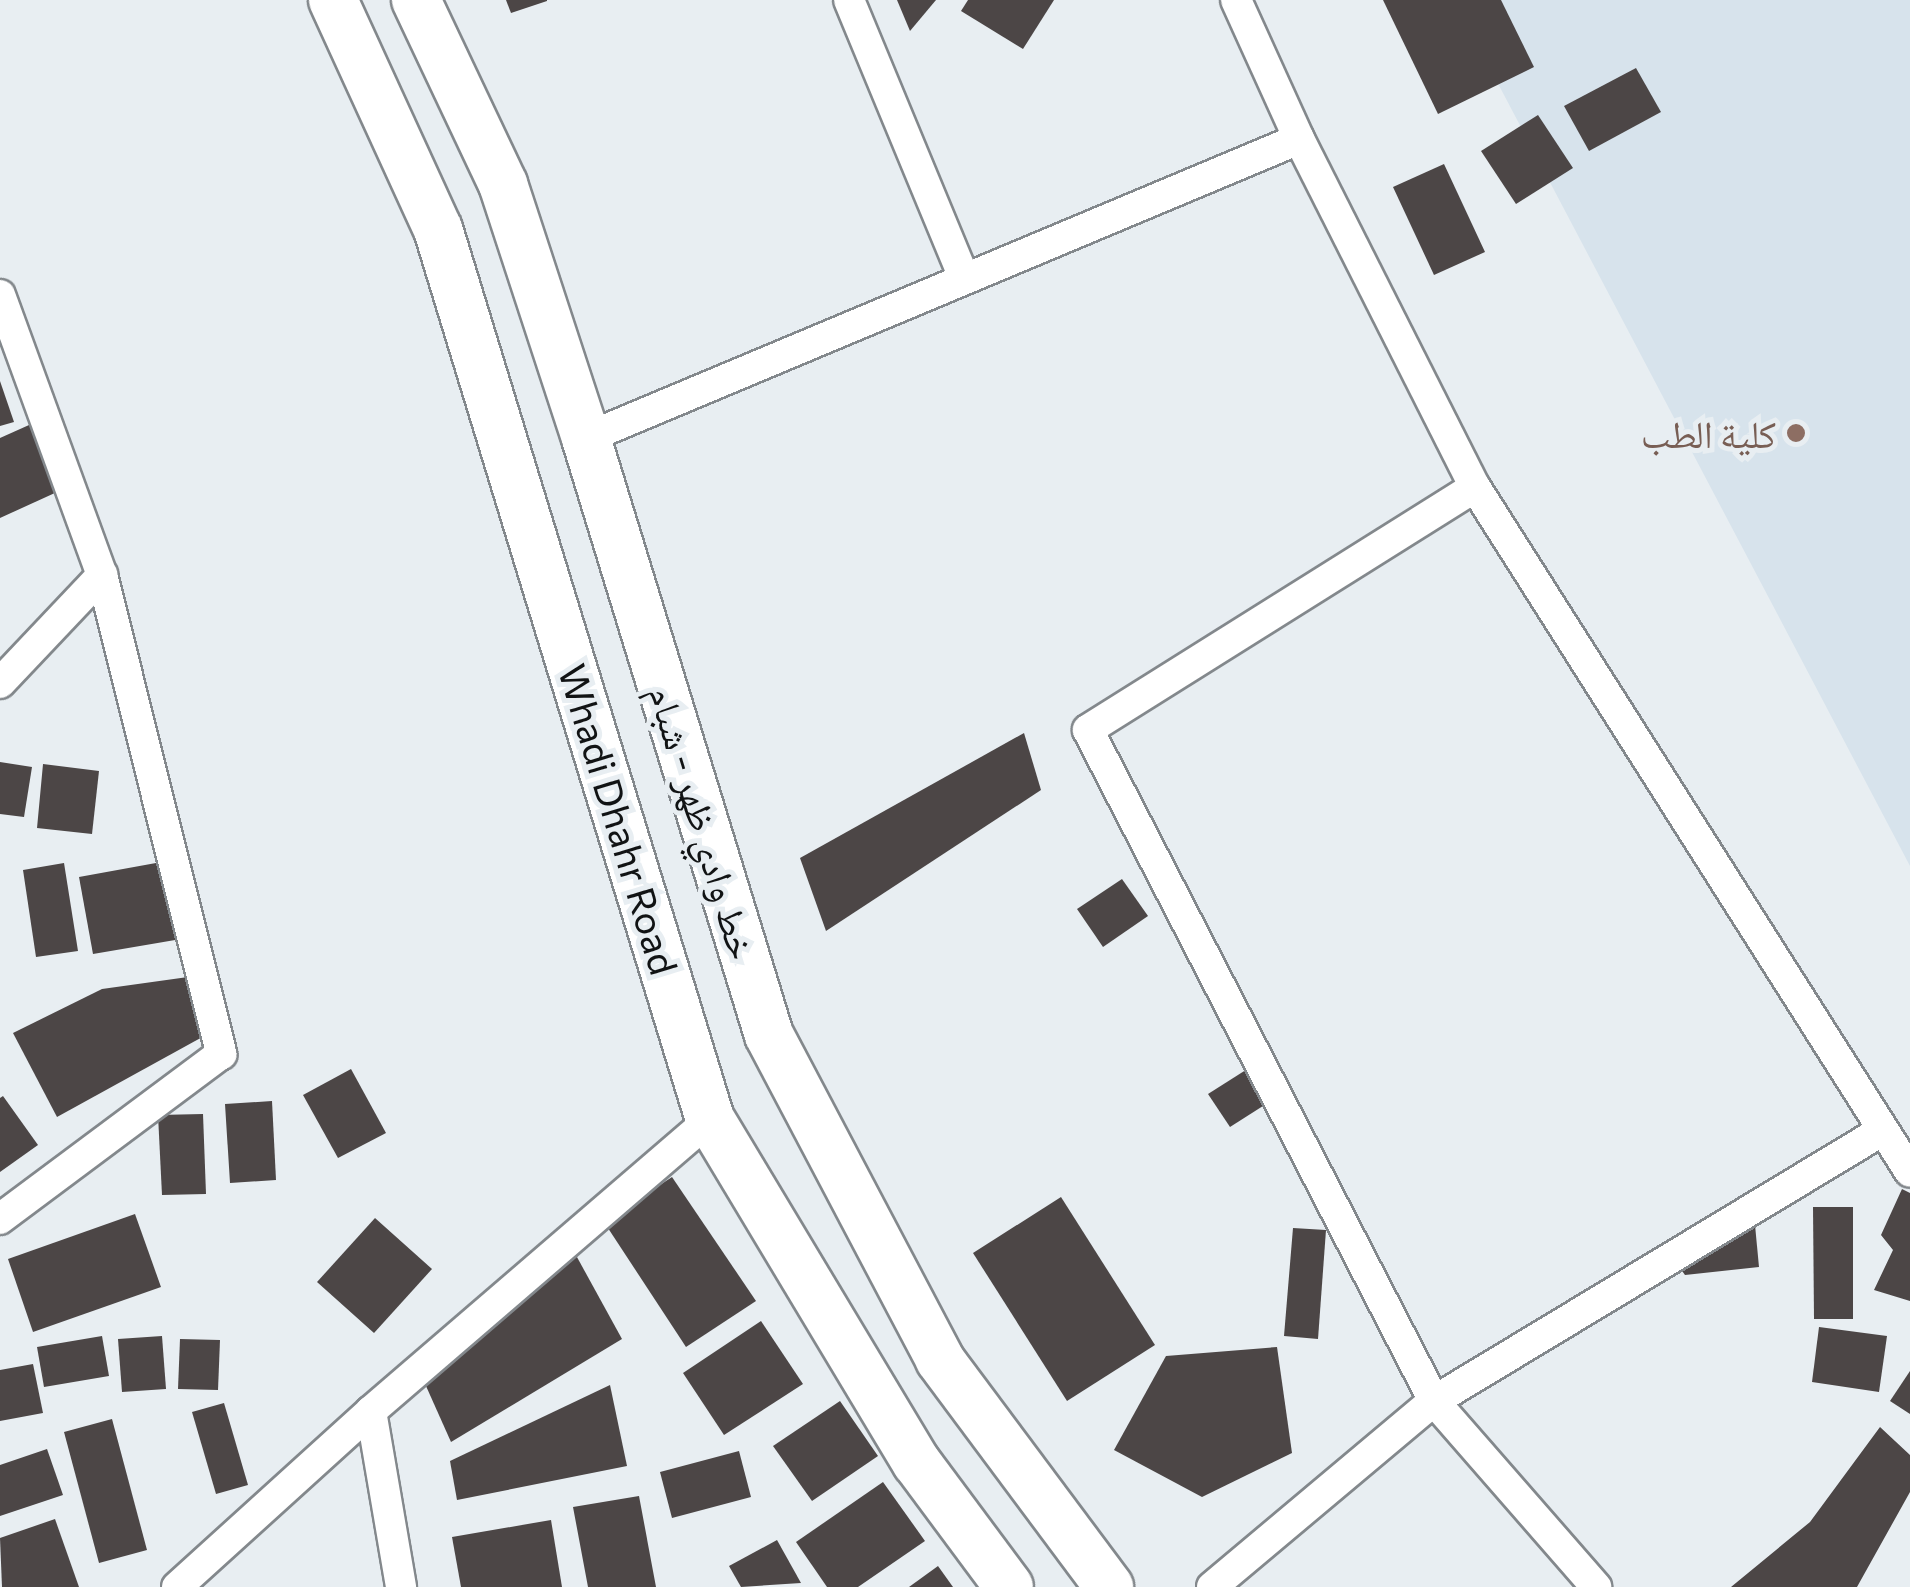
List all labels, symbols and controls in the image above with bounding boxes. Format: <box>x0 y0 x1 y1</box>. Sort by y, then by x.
place label: كلية الطب <box>1641 410 1776 456</box>
marker: كلية الطب <box>1785 422 1807 444</box>
street label: Whadi Dhahr Road <box>550 658 688 980</box>
street label: خط وادي ظهر - شبام <box>641 680 767 964</box>

